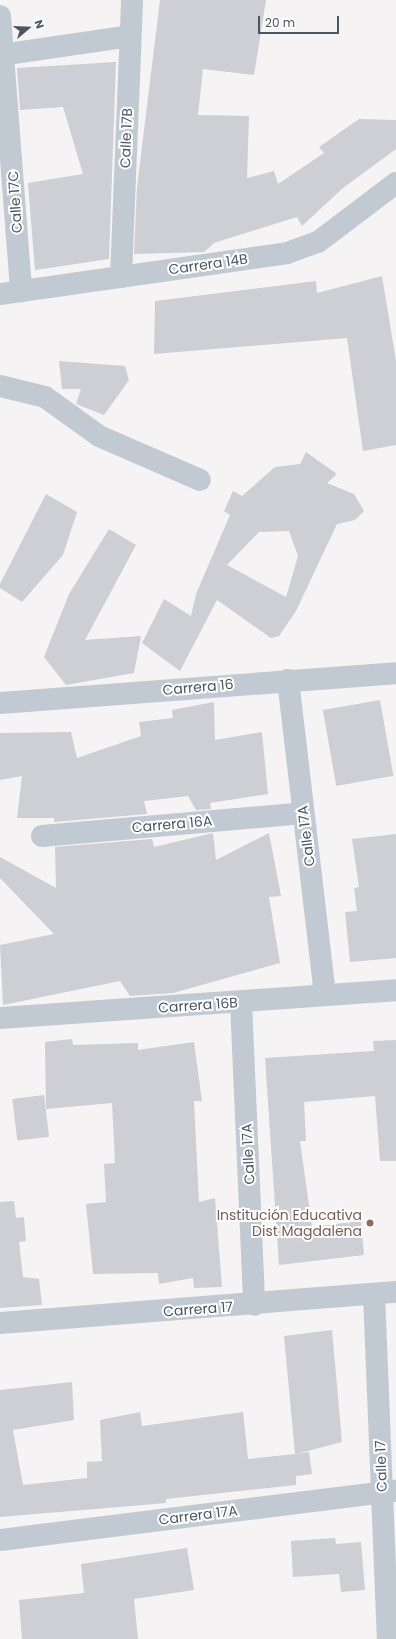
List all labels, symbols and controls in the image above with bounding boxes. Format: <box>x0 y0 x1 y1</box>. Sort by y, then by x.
north arrow <box>8 8 48 48</box>
scale bar <box>260 8 341 34</box>
text: 20 m <box>265 14 295 31</box>
text: N <box>30 18 48 31</box>
street label: Calle 17B <box>117 108 135 168</box>
street label: Calle 17C <box>4 170 26 234</box>
street label: Carrera 14B <box>167 250 249 278</box>
street label: Carrera 16 <box>162 676 234 698</box>
street label: Calle 17A <box>294 805 318 867</box>
street label: Carrera 16A <box>131 812 213 836</box>
street label: Carrera 16B <box>158 994 238 1016</box>
street label: Calle 17A <box>238 1123 258 1185</box>
place label: Institución Educativa Dist Magdalena <box>217 1207 362 1240</box>
marker: Institución Educativa Dist Magdalena <box>365 1218 375 1228</box>
street label: Carrera 17 <box>163 1298 233 1320</box>
street label: Calle 17 <box>372 1440 390 1492</box>
street label: Carrera 17A <box>158 1502 238 1528</box>

